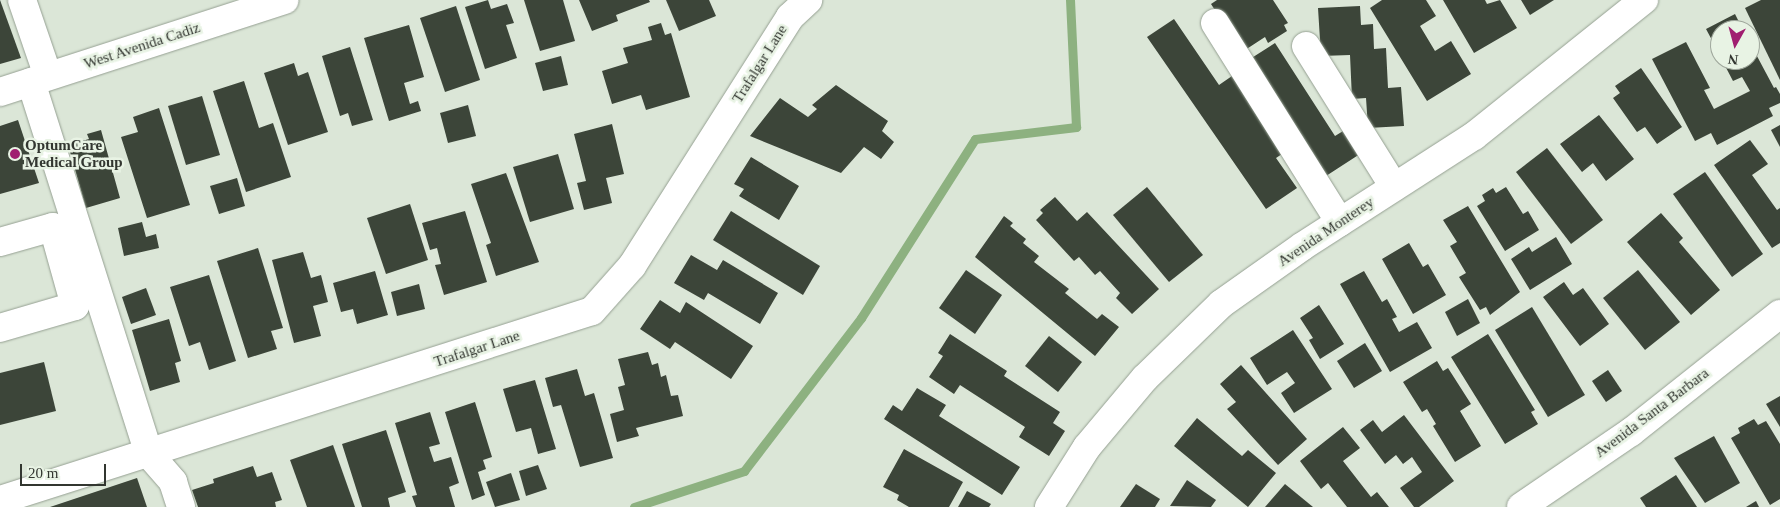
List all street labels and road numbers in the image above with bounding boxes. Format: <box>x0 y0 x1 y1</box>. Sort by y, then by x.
street label: West Avenida Cadiz <box>81 19 203 73</box>
street label: Trafalgar Lane <box>729 21 791 107</box>
street label: Avenida Monterey <box>1275 193 1377 271</box>
street label: Trafalgar Lane <box>432 327 522 371</box>
street label: Avenida Santa Barbara <box>1591 364 1713 462</box>

